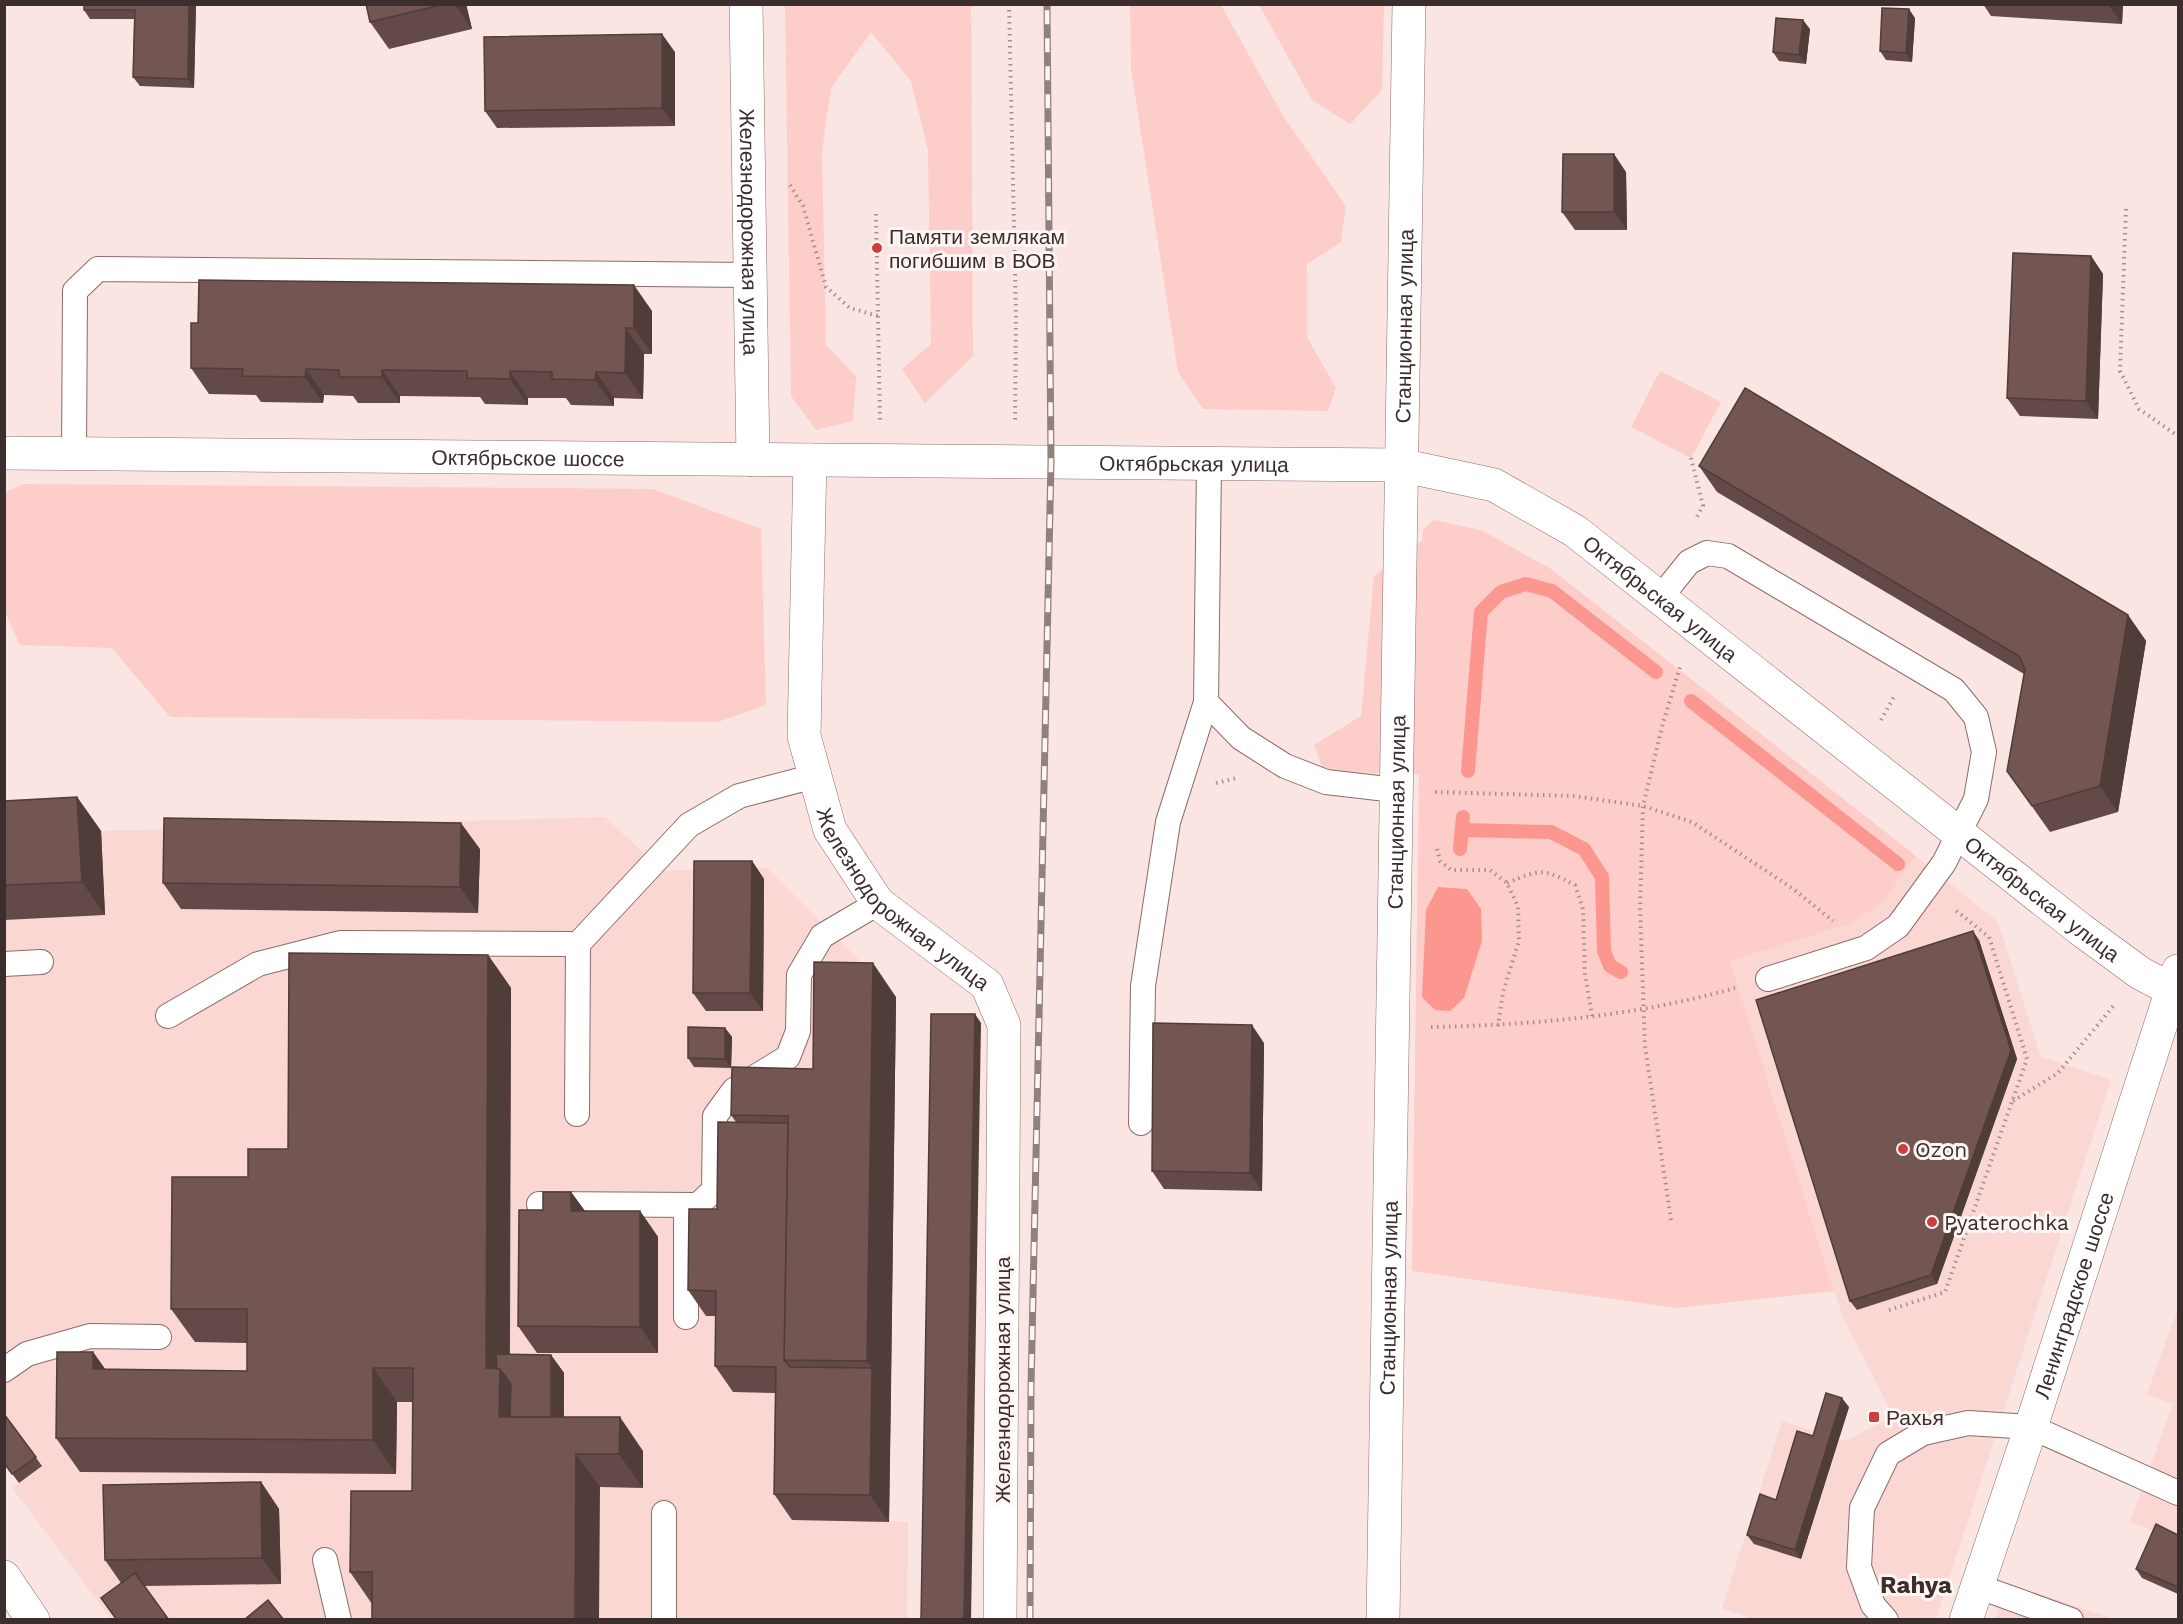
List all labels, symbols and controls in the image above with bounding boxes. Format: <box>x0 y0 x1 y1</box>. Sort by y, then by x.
street label: Железнодорожная улица <box>735 108 764 356</box>
place label: Памяти землякам погибшим в ВОВ <box>889 224 1065 273</box>
street label: Станционная улица <box>1390 228 1418 424</box>
marker: Памяти землякам погибшим в ВОВ <box>870 241 884 255</box>
street label: Октябрьское шоссе <box>431 444 625 471</box>
street label: Октябрьская улица <box>1099 450 1289 477</box>
street label: Октябрьская улица <box>1578 530 1743 667</box>
street label: Станционная улица <box>1382 714 1410 910</box>
street label: Железнодорожная улица <box>812 804 995 995</box>
street label: Октябрьская улица <box>1960 831 2125 967</box>
place label: Ozon <box>1915 1137 1967 1162</box>
marker: Ozon <box>1896 1142 1910 1156</box>
street label: Ленинградское шоссе <box>2028 1189 2118 1402</box>
street label: Станционная улица <box>1374 1200 1402 1395</box>
place label: Pyaterochka <box>1944 1210 2069 1235</box>
marker: Pyaterochka <box>1925 1215 1939 1229</box>
street label: Железнодорожная улица <box>990 1256 1015 1503</box>
place label: Рахья <box>1886 1405 1944 1430</box>
marker: Рахья <box>1867 1410 1881 1424</box>
district label: Rahya <box>1880 1571 1952 1599</box>

